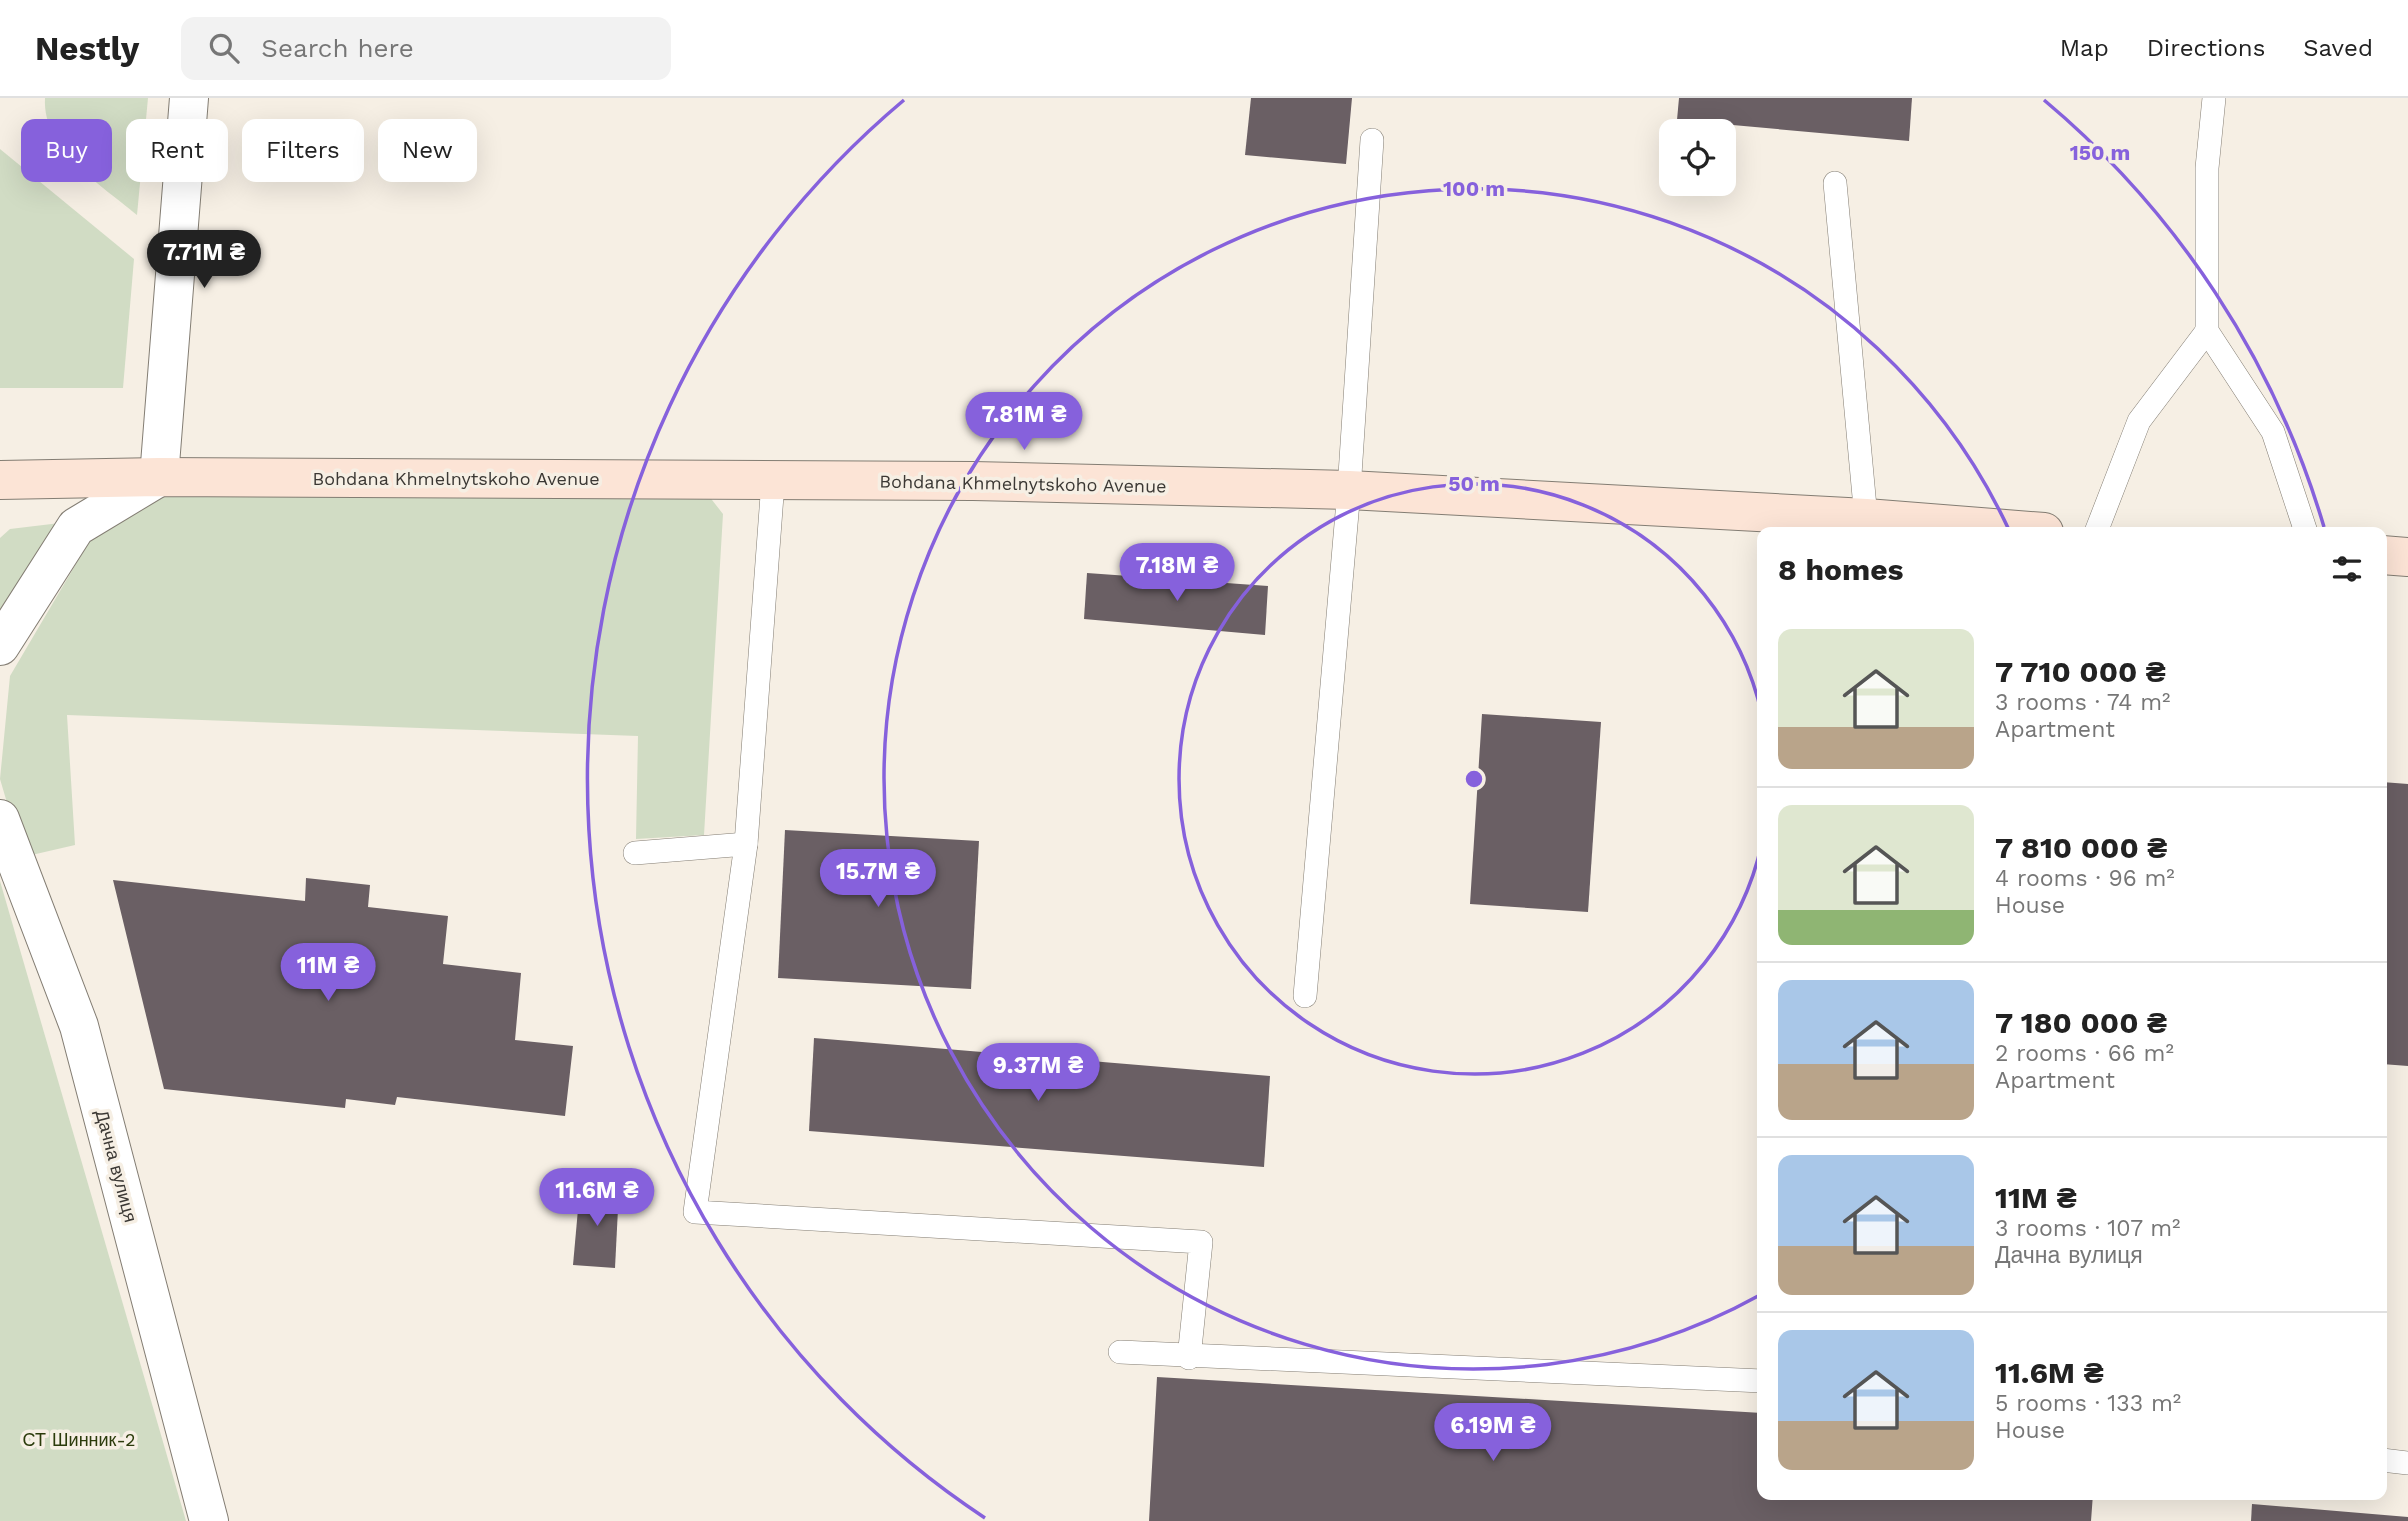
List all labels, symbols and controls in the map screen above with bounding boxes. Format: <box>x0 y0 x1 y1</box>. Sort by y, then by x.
search box <box>181 17 671 80</box>
text: Nestly <box>35 29 139 68</box>
icon: search <box>205 29 243 67</box>
text: Search here <box>261 33 414 63</box>
text: Map <box>2060 34 2109 62</box>
text: Directions <box>2147 34 2265 62</box>
text: Saved <box>2303 34 2373 62</box>
chip: Buy <box>21 119 112 182</box>
chip: Rent <box>126 119 228 182</box>
chip: Filters <box>242 119 364 182</box>
chip: New <box>378 119 477 182</box>
map controls <box>1659 119 1736 196</box>
button: locate <box>1659 119 1736 196</box>
text: 150 m <box>2070 140 2130 165</box>
text: 100 m <box>1443 176 1505 201</box>
pin: 7.71M ₴ <box>139 230 269 290</box>
text: 7.71M ₴ <box>163 239 245 266</box>
pin: 7.81M ₴ <box>959 392 1089 452</box>
text: 7.81M ₴ <box>981 401 1067 428</box>
street label: Bohdana Khmelnytskoho Avenue <box>312 468 600 489</box>
street label: Bohdana Khmelnytskoho Avenue <box>879 470 1167 497</box>
text: 50 m <box>1448 471 1500 496</box>
pin: 7.18M ₴ <box>1112 544 1242 603</box>
icon: filters <box>2328 550 2366 588</box>
text: 7.18M ₴ <box>1136 552 1218 579</box>
text: 8 homes <box>1778 552 1904 587</box>
text: 7 710 000 ₴ <box>1995 654 2166 689</box>
icon: home <box>1834 657 1918 741</box>
text: 3 rooms · 74 m² <box>1995 689 2170 716</box>
text: Apartment <box>1995 716 2115 743</box>
centre of rings <box>1462 767 1486 791</box>
text: 7 810 000 ₴ <box>1995 830 2167 865</box>
icon: home <box>1834 833 1918 917</box>
pin: 15.7M ₴ <box>813 850 943 909</box>
text: 15.7M ₴ <box>836 858 920 885</box>
text: 4 rooms · 96 m² <box>1995 865 2175 892</box>
text: House <box>1995 892 2065 919</box>
pin: 11M ₴ <box>279 944 377 1003</box>
text: 11M ₴ <box>297 952 359 979</box>
text: 7 180 000 ₴ <box>1995 1005 2167 1040</box>
icon: home <box>1834 1008 1918 1092</box>
text: 2 rooms · 66 m² <box>1995 1040 2174 1067</box>
pin: 9.37M ₴ <box>973 1044 1103 1103</box>
text: 9.37M ₴ <box>993 1052 1083 1079</box>
text: Apartment <box>1995 1067 2115 1094</box>
street label: Дачна вулиця <box>91 1107 142 1224</box>
pin: 11.6M ₴ <box>532 1168 662 1228</box>
text: 11.6M ₴ <box>555 1177 639 1204</box>
text: 11M ₴ <box>1995 1180 2077 1215</box>
icon: home <box>1834 1183 1918 1267</box>
text: 3 rooms · 107 m² <box>1995 1215 2181 1242</box>
text: Дачна вулиця <box>1995 1242 2143 1269</box>
text: 11.6M ₴ <box>1995 1355 2104 1390</box>
icon: home <box>1834 1358 1918 1442</box>
text: 5 rooms · 133 m² <box>1995 1390 2181 1417</box>
pin: 6.19M ₴ <box>1428 1404 1558 1463</box>
text: 6.19M ₴ <box>1450 1412 1536 1439</box>
text: House <box>1995 1417 2065 1444</box>
park label: СТ Шинник-2 <box>23 1429 135 1450</box>

